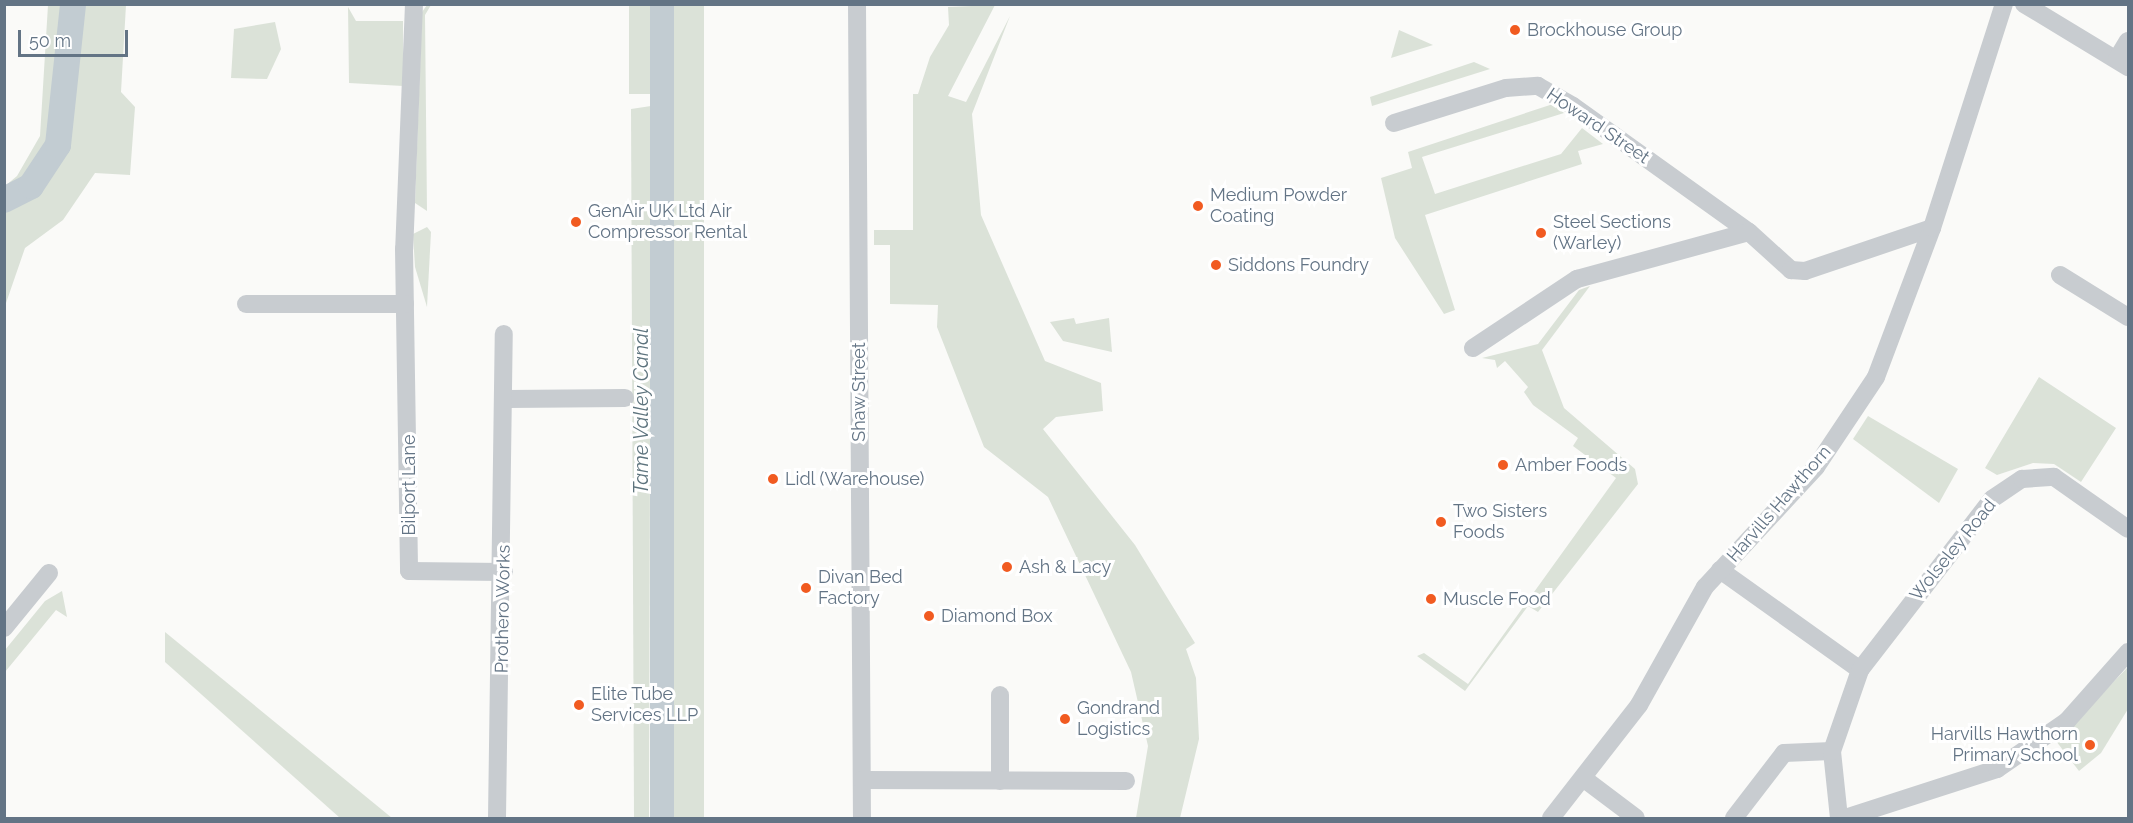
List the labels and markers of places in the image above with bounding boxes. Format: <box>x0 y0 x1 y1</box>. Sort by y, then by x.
place label: Brockhouse Group <box>1527 19 1682 41</box>
marker: Brockhouse Group <box>1508 23 1522 37</box>
place label: Medium Powder Coating <box>1210 185 1347 228</box>
marker: Medium Powder Coating <box>1191 199 1205 213</box>
place label: GenAir UK Ltd Air Compressor Rental <box>588 201 747 244</box>
place label: Steel Sections (Warley) <box>1553 212 1671 254</box>
marker: GenAir UK Ltd Air Compressor Rental <box>569 215 583 229</box>
marker: Steel Sections (Warley) <box>1534 226 1548 240</box>
place label: Siddons Foundry <box>1228 254 1369 276</box>
marker: Siddons Foundry <box>1209 258 1223 272</box>
place label: Amber Foods <box>1515 454 1628 476</box>
marker: Amber Foods <box>1496 458 1510 472</box>
place label: Lidl (Warehouse) <box>785 468 925 490</box>
marker: Lidl (Warehouse) <box>766 472 780 486</box>
place label: Two Sisters Foods <box>1453 501 1547 544</box>
marker: Two Sisters Foods <box>1434 515 1448 529</box>
place label: Ash & Lacy <box>1019 556 1111 578</box>
marker: Ash & Lacy <box>1000 560 1014 574</box>
place label: Divan Bed Factory <box>818 567 903 610</box>
marker: Divan Bed Factory <box>799 581 813 595</box>
place label: Muscle Food <box>1443 588 1551 610</box>
marker: Muscle Food <box>1424 592 1438 606</box>
place label: Diamond Box <box>941 605 1052 627</box>
marker: Diamond Box <box>922 609 936 623</box>
place label: Elite Tube Services LLP <box>591 684 698 726</box>
marker: Elite Tube Services LLP <box>572 698 586 712</box>
place label: Gondrand Logistics <box>1077 698 1160 740</box>
marker: Gondrand Logistics <box>1058 712 1072 726</box>
place label: Harvills Hawthorn Primary School <box>1931 724 2078 766</box>
marker: Harvills Hawthorn Primary School <box>2083 738 2097 752</box>

